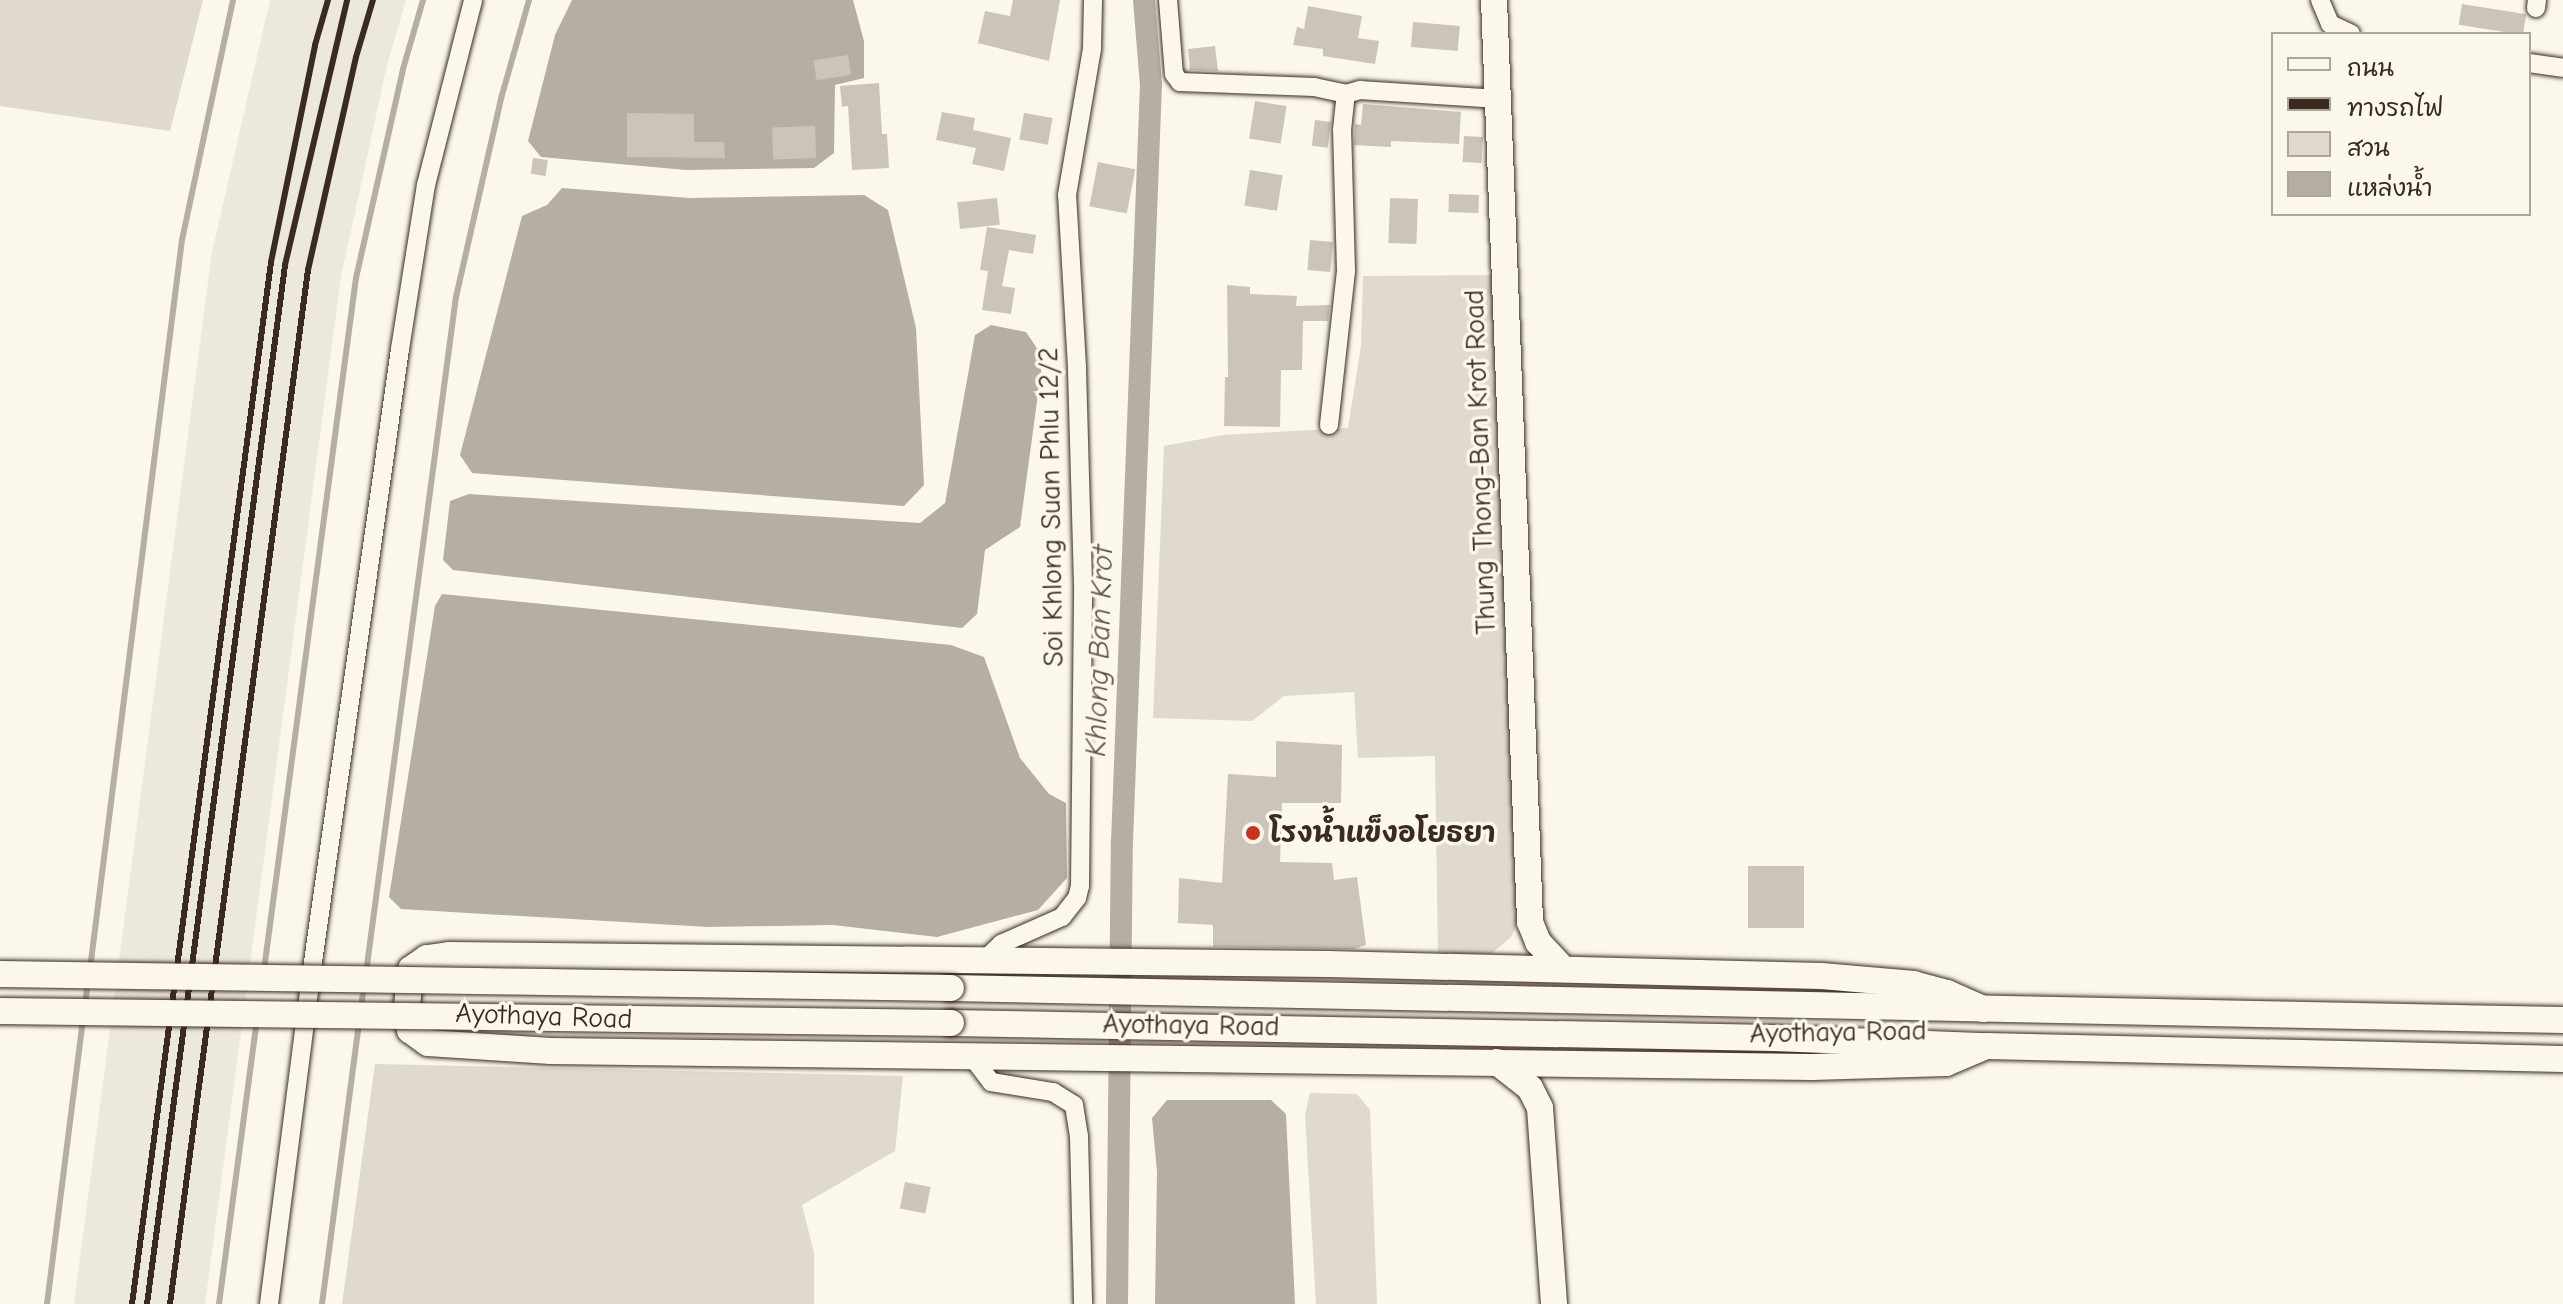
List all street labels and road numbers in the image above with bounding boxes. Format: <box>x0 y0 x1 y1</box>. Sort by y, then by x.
street label: Thung Thong-Ban Krot Road <box>1457 289 1503 635</box>
street label: Soi Khlong Suan Phlu 12/2 <box>1031 347 1071 667</box>
street label: Ayothaya Road <box>455 996 633 1036</box>
street label: Ayothaya Road <box>1102 1007 1280 1043</box>
street label: Ayothaya Road <box>1749 1014 1927 1050</box>

